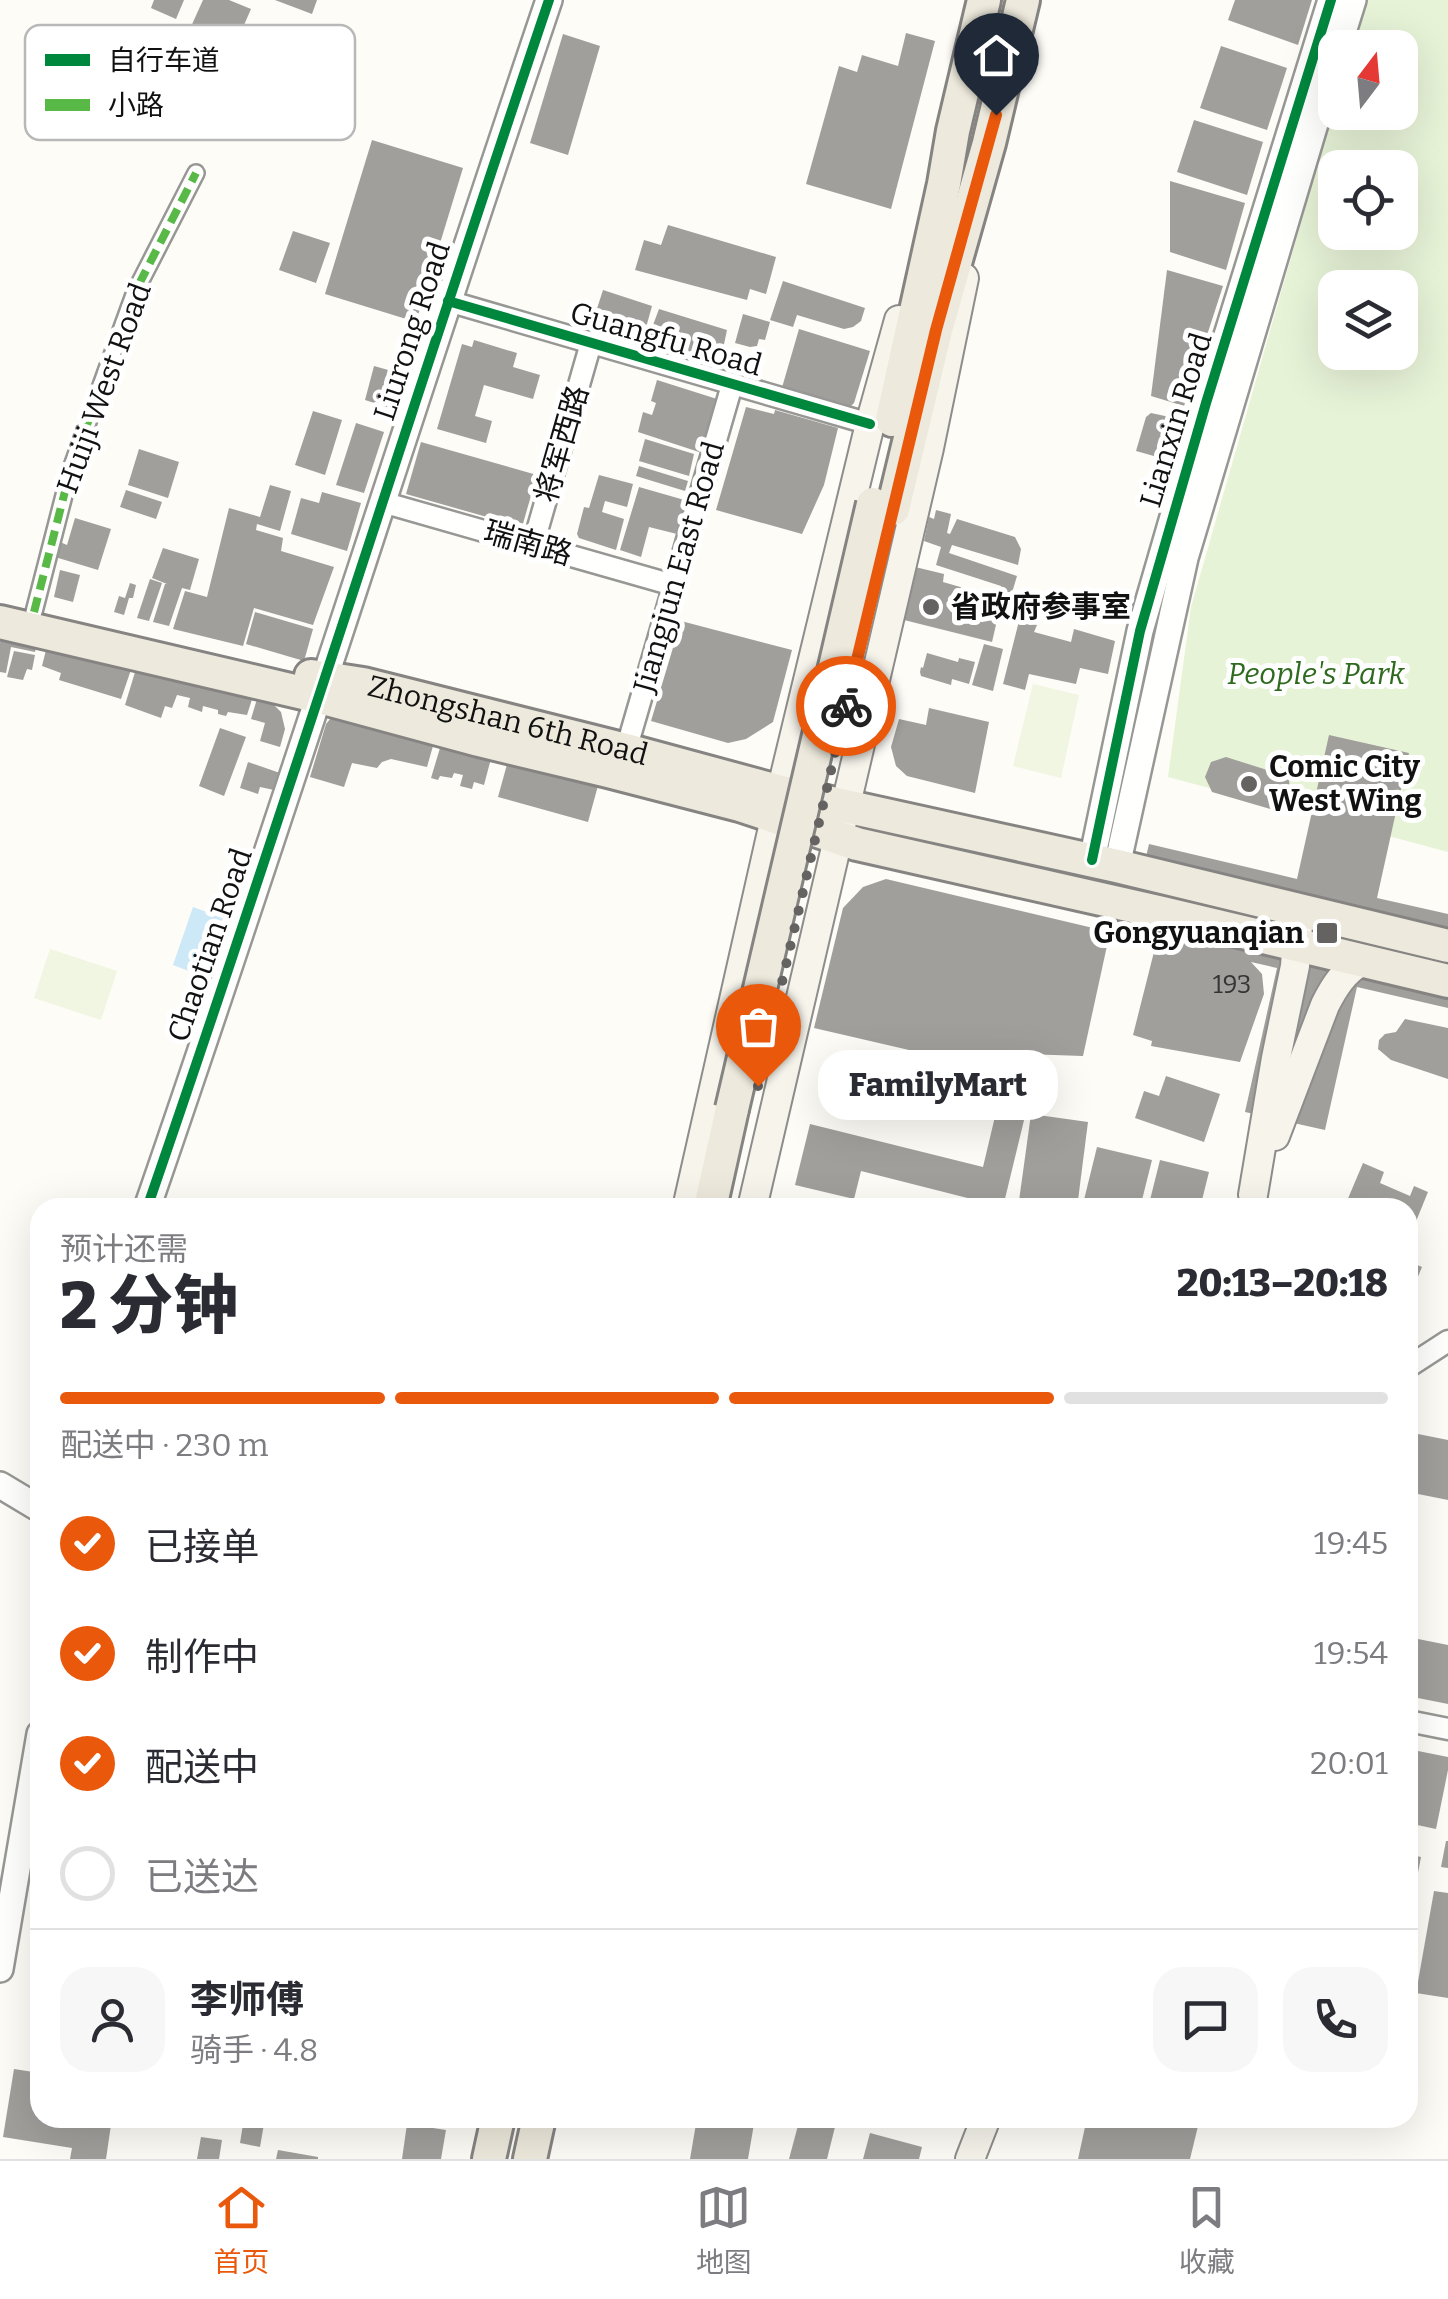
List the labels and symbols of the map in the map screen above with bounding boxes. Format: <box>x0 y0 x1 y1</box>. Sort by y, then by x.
pin <box>954 13 1039 116</box>
legend <box>25 25 355 140</box>
north arrow <box>1318 30 1418 130</box>
text: 自行车道 <box>108 44 220 77</box>
text: 小路 <box>108 89 164 122</box>
street label: Liurong Road <box>366 237 458 425</box>
street label: Huiji West Road <box>49 278 159 498</box>
street label: Guangfu Road <box>566 294 766 384</box>
street label: Lianxin Road <box>1132 328 1220 512</box>
street label: 将军西路 <box>528 381 596 507</box>
street label: Jiangjun East Road <box>626 437 732 698</box>
street label: 瑞南路 <box>480 513 576 573</box>
place label: 省政府参事室 <box>951 589 1131 625</box>
marker: 省政府参事室 <box>920 596 942 618</box>
courier <box>796 656 896 756</box>
park label: People's Park <box>1227 656 1406 692</box>
street label: Zhongshan 6th Road <box>364 668 652 773</box>
place label: Comic City West Wing <box>1269 749 1422 819</box>
marker: Comic City West Wing <box>1238 773 1260 795</box>
street label: Chaotian Road <box>160 843 260 1046</box>
place label: Gongyuanqian <box>1093 915 1305 951</box>
marker: Gongyuanqian <box>1314 920 1340 946</box>
house number: 193 <box>1213 970 1251 1000</box>
pin <box>716 984 801 1087</box>
callout: FamilyMart <box>818 1051 1058 1121</box>

